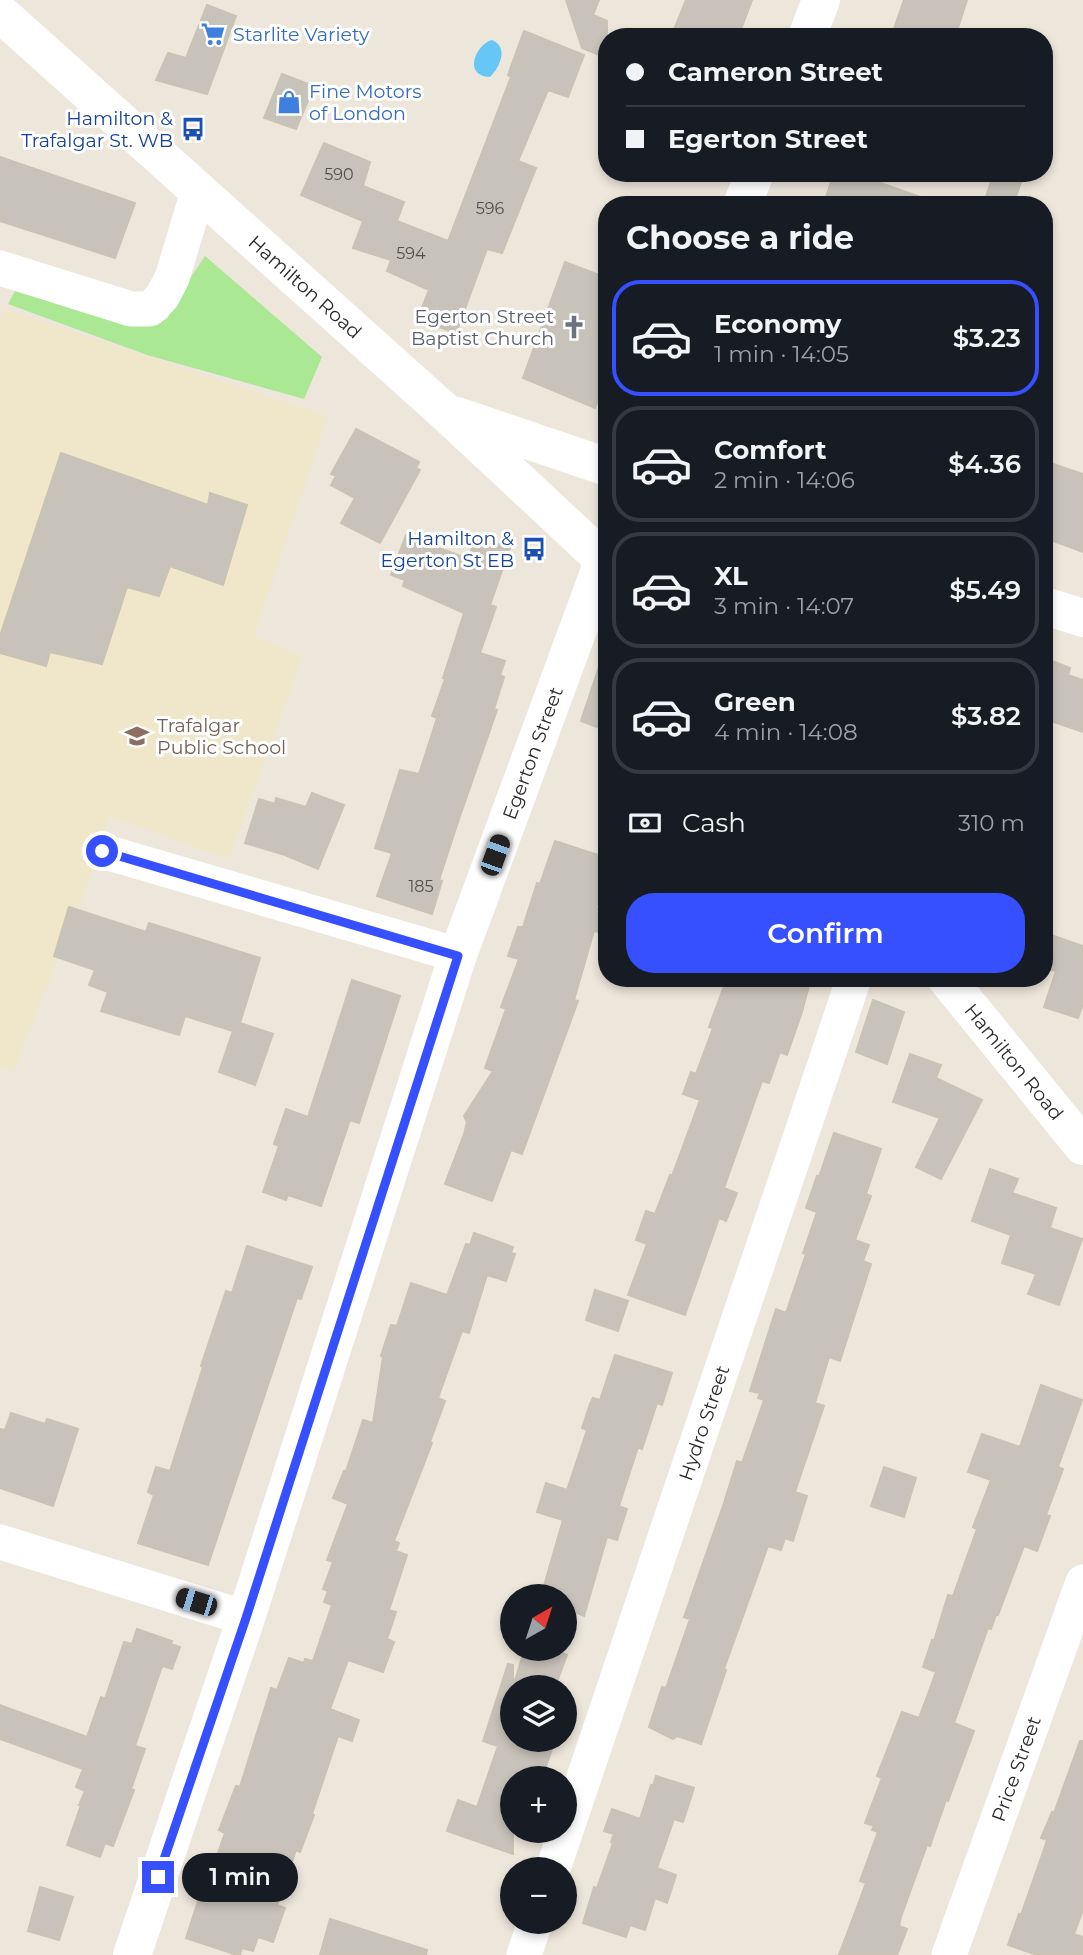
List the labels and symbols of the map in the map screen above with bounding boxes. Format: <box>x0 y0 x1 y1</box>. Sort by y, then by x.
supermarket icon: Starlite Variety <box>199 20 227 48</box>
place label: Starlite Variety <box>233 23 370 46</box>
place label: Fine Motors of London <box>309 80 422 125</box>
shop icon: Fine Motors of London <box>275 88 303 116</box>
place label: Hamilton & Trafalgar St. WB <box>21 107 173 152</box>
bus stop icon: Hamilton & Trafalgar St. WB <box>179 115 207 143</box>
house number: 590 <box>324 165 354 184</box>
house number: 596 <box>476 199 505 218</box>
street label: Hamilton Road <box>244 230 366 344</box>
house number: 594 <box>396 244 426 263</box>
place label: Egerton Street Baptist Church <box>411 305 554 350</box>
church icon: Egerton Street Baptist Church <box>560 313 588 341</box>
place label: Hamilton & Egerton St EB <box>381 527 514 572</box>
bus stop icon: Hamilton & Egerton St EB <box>520 535 548 563</box>
street label: Egerton Street <box>498 684 568 823</box>
place label: Trafalgar Public School <box>157 714 286 759</box>
school or university icon: Trafalgar Public School <box>123 722 151 750</box>
car <box>478 832 513 878</box>
route start <box>86 835 118 867</box>
house number: 185 <box>408 877 434 896</box>
street label: Hamilton Road <box>960 999 1068 1125</box>
street label: Hydro Street <box>674 1362 734 1484</box>
north arrow <box>500 1584 578 1661</box>
car <box>173 1586 220 1618</box>
street label: Price Street <box>987 1713 1046 1825</box>
callout: 1 min <box>182 1853 298 1902</box>
route end <box>142 1861 174 1893</box>

